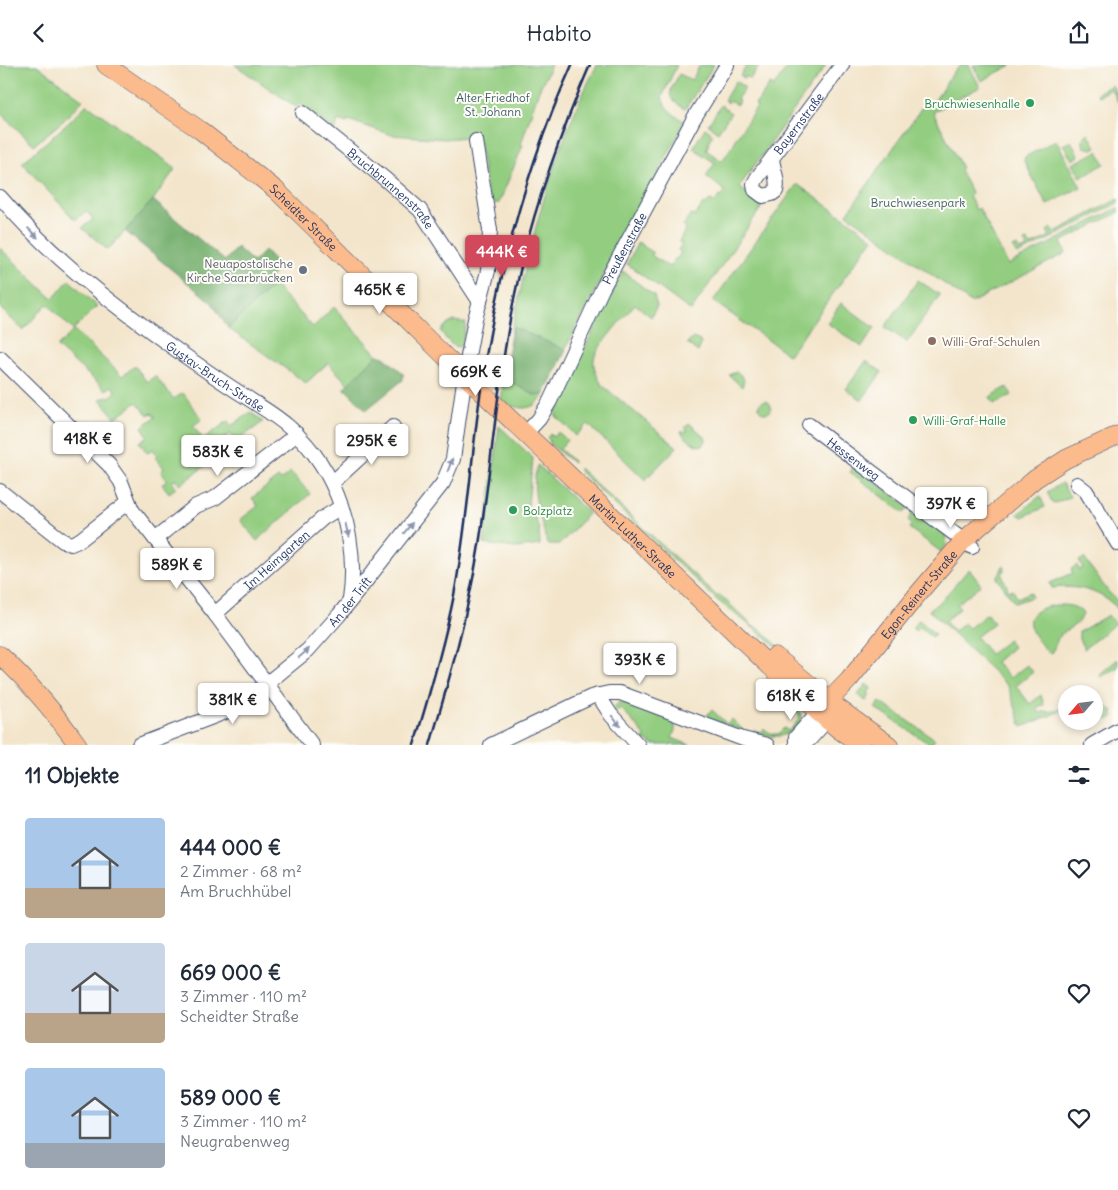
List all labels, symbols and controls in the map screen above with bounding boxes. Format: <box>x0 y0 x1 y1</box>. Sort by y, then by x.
icon: back <box>25 19 53 47</box>
text: Habito <box>526 19 592 47</box>
icon: share <box>1065 19 1093 47</box>
street label: Bayernstraße <box>770 89 826 157</box>
park label: Alter Friedhof St. Johann <box>456 90 531 119</box>
place label: Bruchwiesenhalle <box>924 96 1020 111</box>
marker: Bruchwiesenhalle <box>1024 97 1036 109</box>
street label: Bruchbrunnenstraße <box>345 145 437 231</box>
street label: Scheidter Straße <box>267 181 341 254</box>
park label: Bruchwiesenpark <box>871 195 965 210</box>
street label: Preußenstraße <box>599 210 649 287</box>
one-way arrow <box>27 227 39 239</box>
pin: 444K € <box>461 235 543 277</box>
text: 444K € <box>476 241 528 261</box>
place label: Neuapostolische Kirche Saarbrücken <box>187 256 293 285</box>
marker: Neuapostolische Kirche Saarbrücken <box>297 264 309 276</box>
pin: 465K € <box>339 273 421 315</box>
text: 465K € <box>354 279 406 299</box>
place label: Willi-Graf-Schulen <box>942 334 1040 349</box>
marker: Willi-Graf-Schulen <box>926 335 938 347</box>
street label: Gustav-Bruch-Straße <box>163 337 267 415</box>
pin: 669K € <box>435 355 517 397</box>
text: 669K € <box>450 361 502 381</box>
place label: Willi-Graf-Halle <box>923 413 1006 428</box>
marker: Willi-Graf-Halle <box>907 414 919 426</box>
pin: 418K € <box>47 421 129 464</box>
pin: 295K € <box>331 423 413 466</box>
text: 418K € <box>64 428 112 448</box>
text: 295K € <box>346 430 398 450</box>
street label: Hessenweg <box>825 434 883 483</box>
pin: 583K € <box>177 435 259 477</box>
text: 583K € <box>192 441 244 461</box>
one-way arrow <box>446 457 454 472</box>
pin: 397K € <box>910 487 992 529</box>
street label: Martin-Luther-Straße <box>586 491 680 581</box>
text: 397K € <box>926 493 976 513</box>
place label: Bolzplatz <box>523 503 572 518</box>
marker: Bolzplatz <box>507 504 519 516</box>
one-way arrow <box>403 522 414 535</box>
one-way arrow <box>343 523 351 538</box>
street label: Im Heimgarten <box>240 526 312 593</box>
pin: 589K € <box>136 547 218 590</box>
street label: Egon-Reinert-Straße <box>877 547 960 642</box>
text: 589K € <box>151 554 203 574</box>
street label: An der Trift <box>325 573 374 629</box>
pin: 393K € <box>599 643 681 685</box>
one-way arrow <box>298 648 310 659</box>
text: 393K € <box>614 649 666 669</box>
pin: 618K € <box>750 679 832 721</box>
pin: 381K € <box>192 683 274 725</box>
text: 618K € <box>767 685 815 705</box>
north arrow <box>1058 685 1102 730</box>
map controls <box>1058 685 1103 730</box>
text: 381K € <box>209 689 257 709</box>
one-way arrow <box>610 715 621 728</box>
icon: filters <box>1065 761 1093 789</box>
text: 11 Objekte <box>25 762 119 789</box>
text: 444 000 € <box>180 834 281 861</box>
icon: home <box>65 838 125 898</box>
icon: heart <box>1065 854 1093 882</box>
text: 2 Zimmer · 68 m² <box>180 861 302 881</box>
text: Am Bruchhübel <box>180 881 291 901</box>
text: 669 000 € <box>180 959 281 986</box>
icon: home <box>65 963 125 1023</box>
icon: heart <box>1065 979 1093 1007</box>
text: 3 Zimmer · 110 m² <box>180 986 307 1006</box>
text: Scheidter Straße <box>180 1006 299 1026</box>
text: 589 000 € <box>180 1084 281 1111</box>
icon: home <box>65 1088 125 1148</box>
icon: heart <box>1065 1104 1093 1132</box>
text: 3 Zimmer · 110 m² <box>180 1111 307 1131</box>
text: Neugrabenweg <box>180 1131 290 1151</box>

